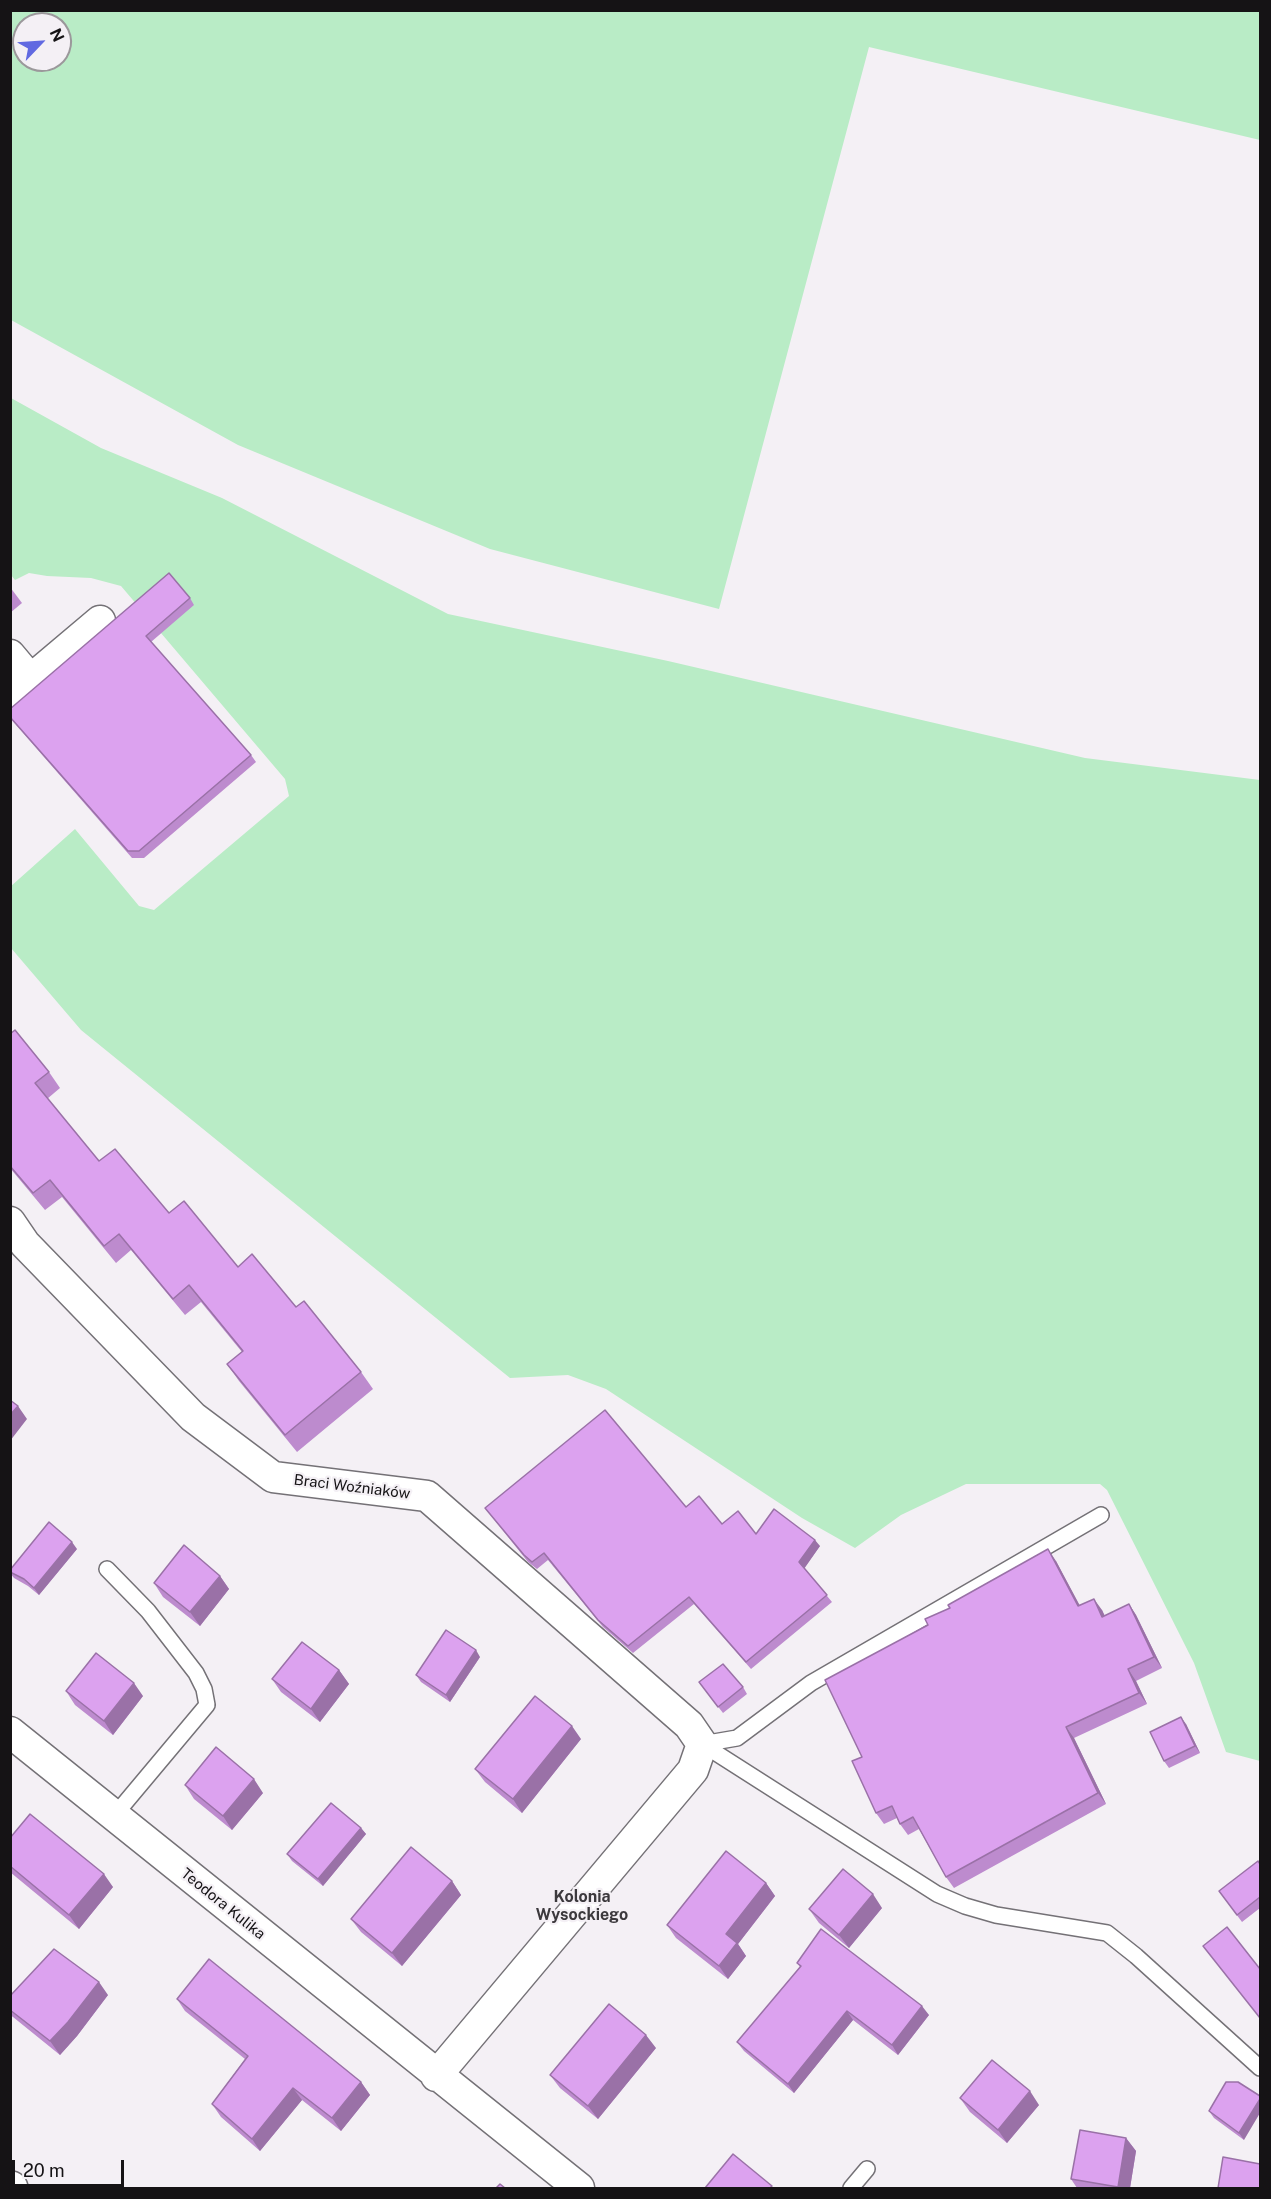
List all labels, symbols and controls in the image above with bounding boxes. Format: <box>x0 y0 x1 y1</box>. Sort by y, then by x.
north arrow <box>12 12 72 72</box>
text: N <box>46 25 68 45</box>
street label: Braci Woźniaków <box>293 1471 411 1503</box>
street label: Teodora Kulika <box>177 1865 269 1943</box>
district label: Kolonia Wysockiego <box>536 1887 628 1925</box>
scale bar <box>15 2148 128 2186</box>
text: 20 m <box>23 2160 65 2181</box>

